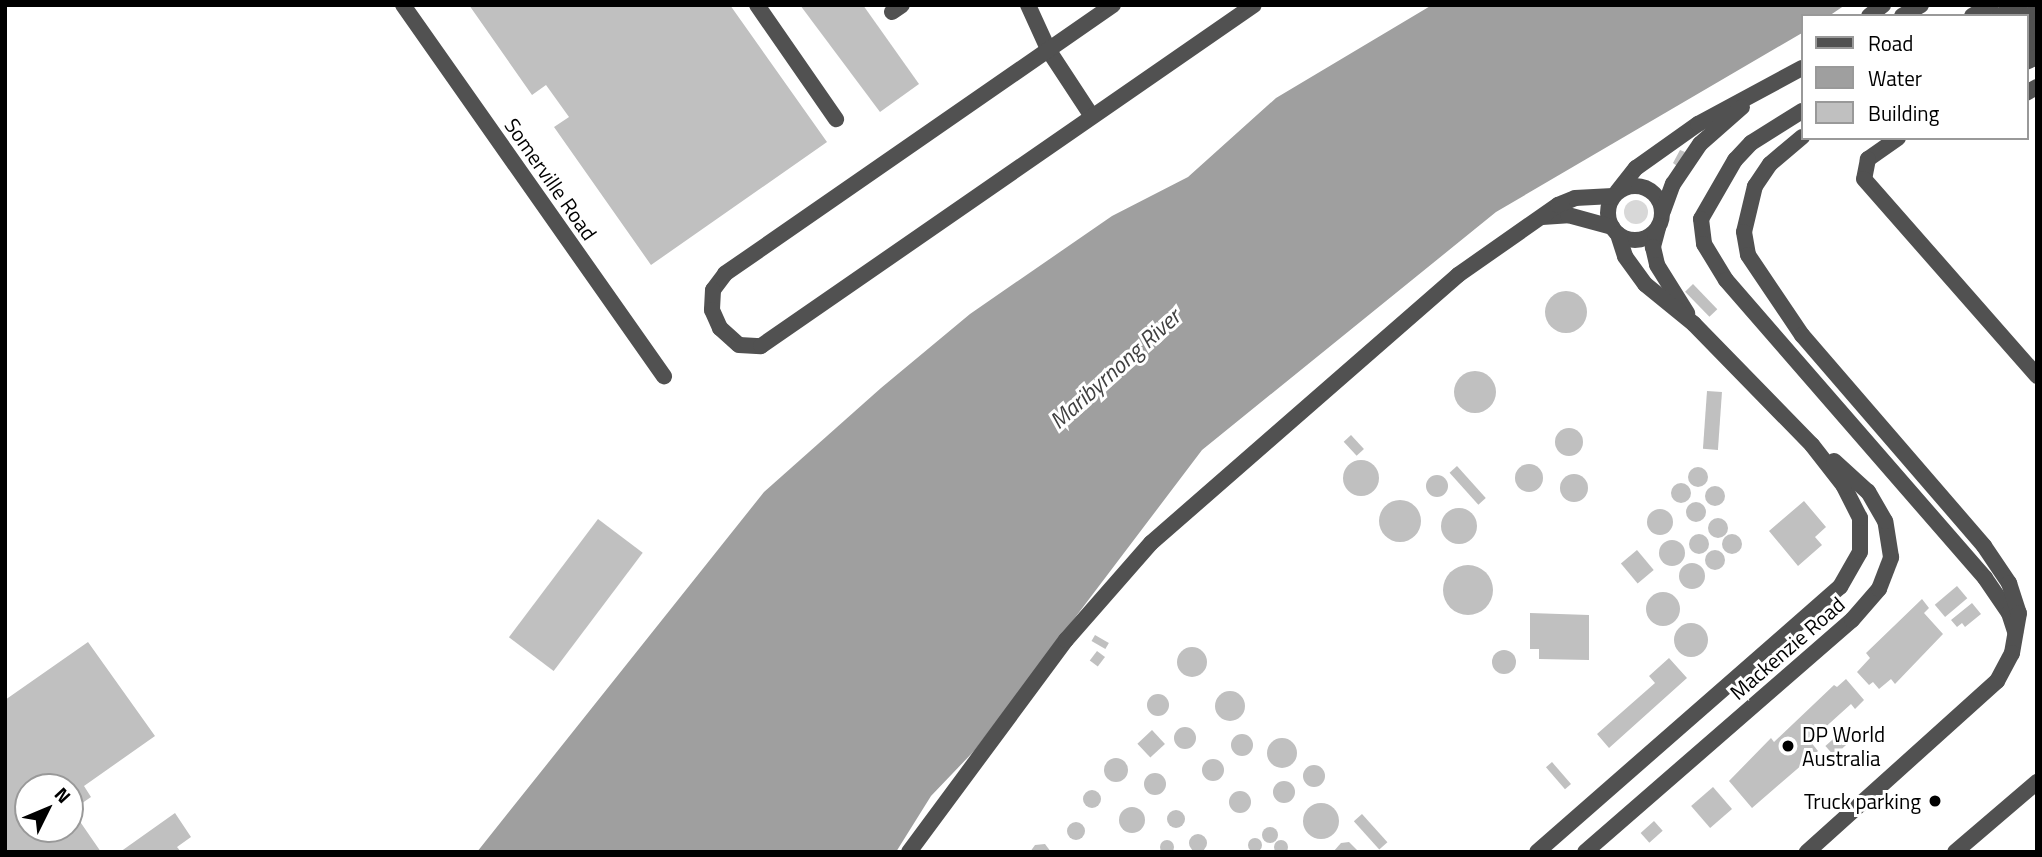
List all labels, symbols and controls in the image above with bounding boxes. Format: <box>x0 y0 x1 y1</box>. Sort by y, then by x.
legend <box>1800 14 2028 140</box>
text: Road <box>1868 27 1913 59</box>
text: Water <box>1868 62 1922 94</box>
text: Building <box>1868 97 1939 129</box>
street label: Somerville Road <box>500 113 602 245</box>
water label: Maribyrnong River <box>1044 303 1186 435</box>
street label: Mackenzie Road <box>1724 591 1850 705</box>
place label: DP World Australia <box>1802 721 1885 771</box>
marker: DP World Australia <box>1780 738 1796 754</box>
north arrow <box>14 773 84 843</box>
text: N <box>48 780 78 809</box>
place label: Truck parking <box>1804 788 1921 814</box>
marker: Truck parking <box>1927 793 1943 809</box>

